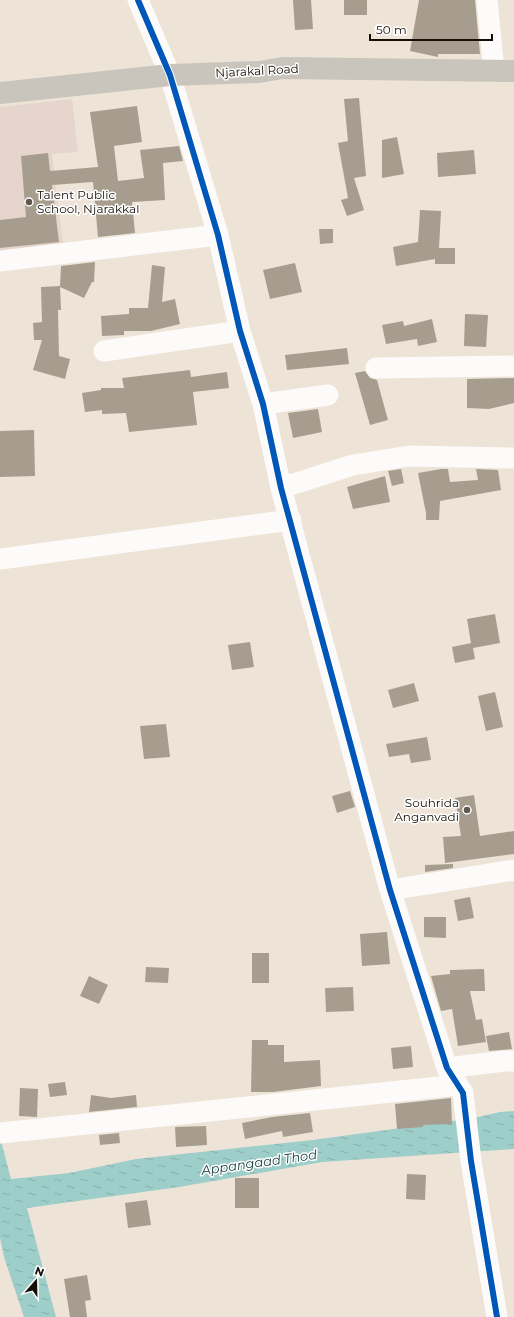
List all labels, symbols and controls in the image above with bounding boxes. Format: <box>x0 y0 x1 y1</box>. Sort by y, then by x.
scale bar <box>370 16 492 42</box>
text: 50 m <box>376 22 407 37</box>
street label: Njarakal Road <box>215 61 299 80</box>
place label: Talent Public School, Njarakkal <box>37 187 139 216</box>
marker: Talent Public School, Njarakkal <box>24 197 34 207</box>
place label: Souhrida Anganvadi <box>394 795 459 824</box>
marker: Souhrida Anganvadi <box>462 805 472 815</box>
water label: Appangaad Thod <box>199 1146 318 1178</box>
north arrow <box>16 1261 56 1301</box>
text: N <box>33 1264 46 1280</box>

